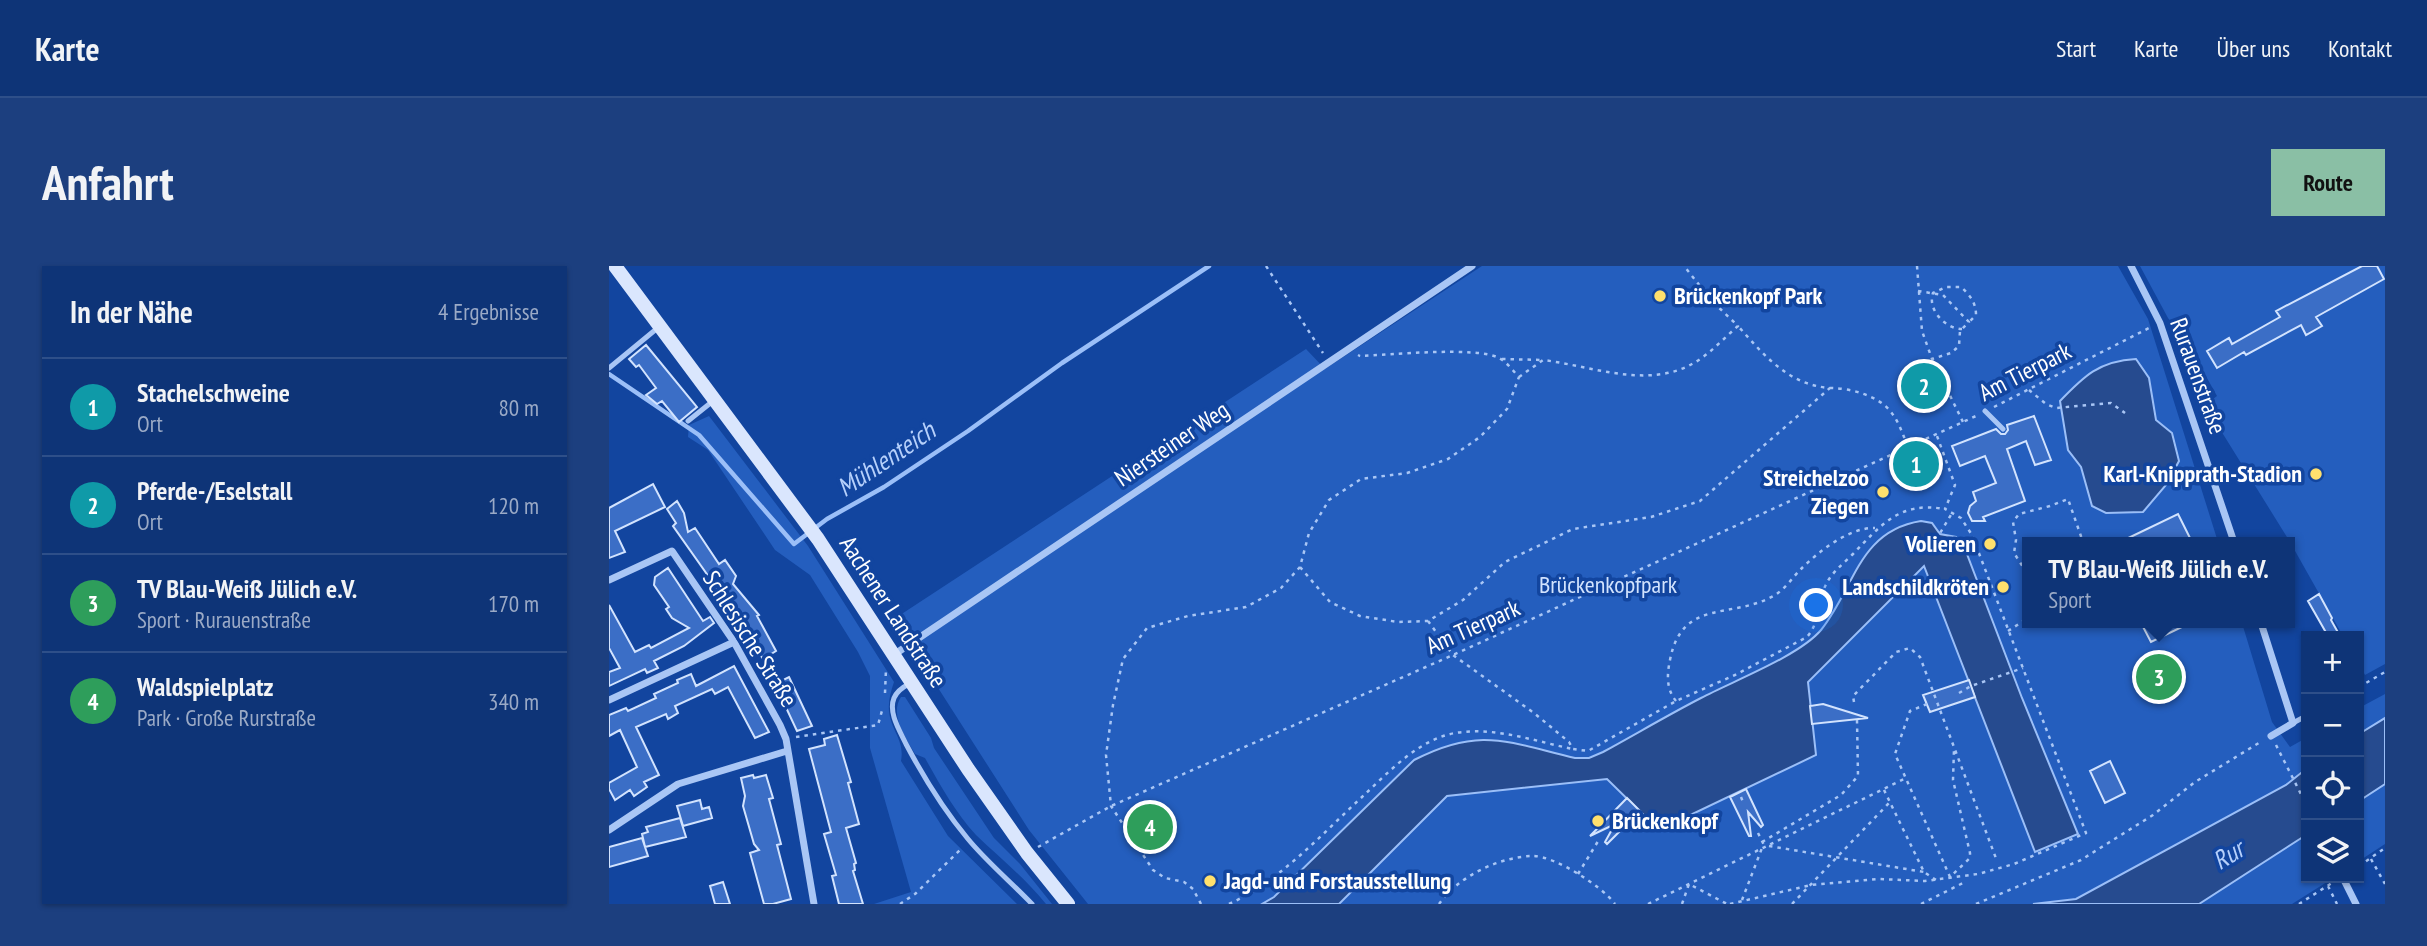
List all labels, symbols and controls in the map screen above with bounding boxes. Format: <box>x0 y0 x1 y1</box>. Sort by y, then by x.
text: Karte <box>35 27 100 70</box>
text: Start <box>2056 33 2096 64</box>
text: Karte <box>2134 33 2179 64</box>
text: Über uns <box>2217 33 2290 64</box>
text: Kontakt <box>2328 33 2392 64</box>
button: Route <box>2271 149 2385 216</box>
text: Anfahrt <box>42 150 174 214</box>
place label: Brückenkopf Park <box>1674 280 1823 311</box>
marker: Brückenkopf Park <box>1652 288 1668 304</box>
text: In der Nähe <box>70 292 193 331</box>
text: 4 Ergebnisse <box>438 297 539 326</box>
street label: Rurauenstraße <box>2163 313 2234 438</box>
street label: Am Tierpark <box>1973 335 2077 408</box>
pin: 2 <box>1901 360 1947 412</box>
text: Stachelschweine <box>137 376 290 409</box>
text: 1 <box>88 393 99 422</box>
text: 80 m <box>498 393 539 422</box>
street label: Niersteiner Weg <box>1109 394 1235 493</box>
text: Ort <box>137 409 163 438</box>
water label: Mühlenteich <box>830 413 942 503</box>
pin: 1 <box>1893 438 1939 490</box>
place label: Karl-Knipprath-Stadion <box>2103 458 2302 489</box>
place label: Streichelzoo Ziegen <box>1763 462 1869 521</box>
marker: Karl-Knipprath-Stadion <box>2308 466 2324 482</box>
text: Pferde-/Eselstall <box>137 474 292 507</box>
marker: Streichelzoo Ziegen <box>1875 484 1891 500</box>
text: 2 <box>88 491 99 520</box>
text: 120 m <box>488 491 539 520</box>
text: Ort <box>137 507 163 536</box>
place label: Volieren <box>1904 528 1976 559</box>
street label: Aachener Landstraße <box>833 530 954 693</box>
marker: Volieren <box>1982 536 1998 552</box>
popup <box>2022 537 2295 628</box>
text: TV Blau-Weiß Jülich e.V. <box>2048 552 2269 585</box>
street label: Schlesische Straße <box>696 565 805 713</box>
park label: Brückenkopfpark <box>1539 569 1678 600</box>
place label: Landschildkröten <box>1842 571 1989 602</box>
text: TV Blau-Weiß Jülich e.V. <box>137 572 357 605</box>
marker: Landschildkröten <box>1995 579 2011 595</box>
text: Sport <box>2048 585 2091 614</box>
your location <box>1799 588 1833 622</box>
text: 3 <box>88 589 99 618</box>
text: 170 m <box>488 589 539 618</box>
street label: Am Tierpark <box>1421 592 1525 661</box>
text: Sport · Rurauenstraße <box>137 605 311 634</box>
map controls <box>2301 631 2364 883</box>
button: + <box>2301 631 2364 694</box>
pin: 3 <box>2136 651 2182 703</box>
text: Waldspielplatz <box>137 670 273 703</box>
text: 4 <box>88 687 99 716</box>
text: 340 m <box>488 687 539 716</box>
button: − <box>2301 694 2364 757</box>
text: Park · Große Rurstraße <box>137 703 316 732</box>
button: locate <box>2301 757 2364 820</box>
pin: 4 <box>1127 801 1173 853</box>
place label: Brückenkopf <box>1612 805 1719 836</box>
marker: Brückenkopf <box>1590 813 1606 829</box>
button: layers <box>2301 820 2364 883</box>
water label: Rur <box>2206 830 2253 877</box>
place label: Jagd- und Forstausstellung <box>1223 865 1451 896</box>
marker: Jagd- und Forstausstellung <box>1202 873 1218 889</box>

